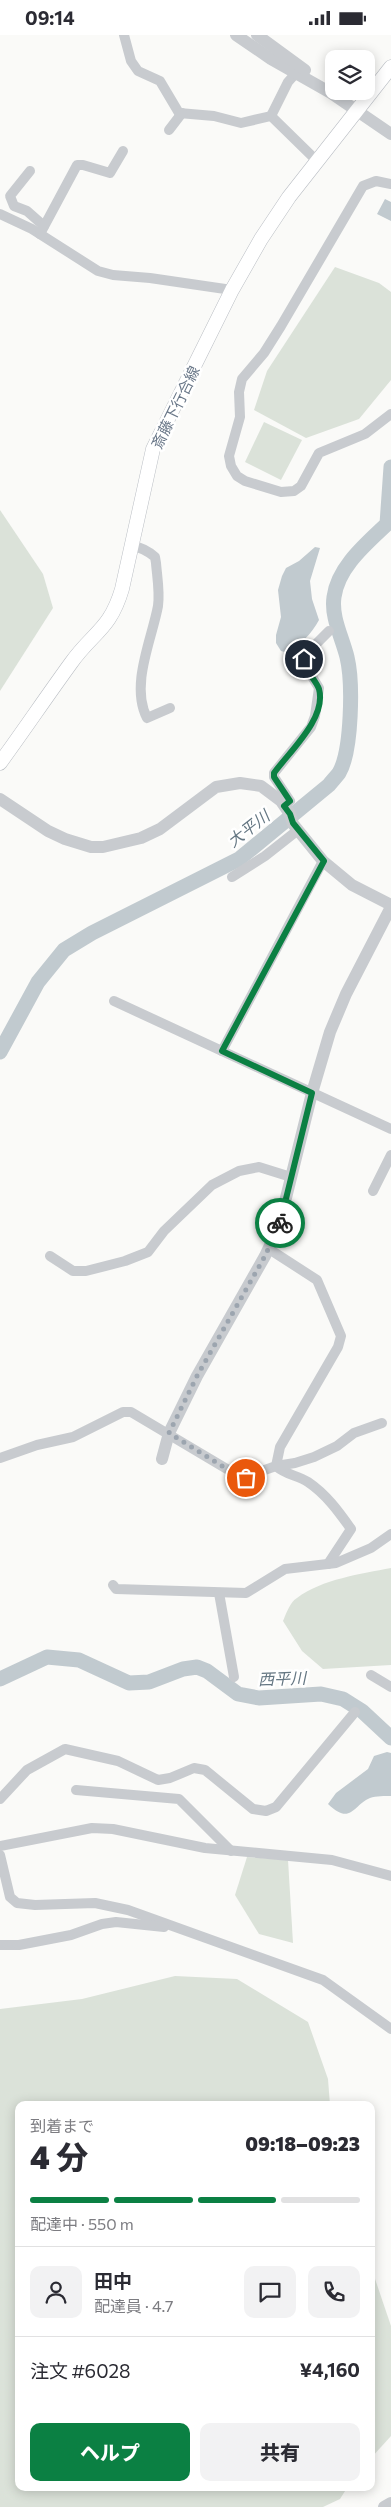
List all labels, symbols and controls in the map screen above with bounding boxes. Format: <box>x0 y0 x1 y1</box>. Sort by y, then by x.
text: 09:14 <box>25 6 75 29</box>
map controls <box>325 50 375 100</box>
button: layers <box>325 50 375 100</box>
street label: 斎藤下行合線 <box>147 363 203 451</box>
pin <box>283 638 325 680</box>
icon: home <box>290 645 318 673</box>
water label: 大平川 <box>223 805 274 850</box>
courier <box>255 1198 305 1248</box>
icon: bike <box>266 1209 294 1237</box>
pin <box>225 1457 267 1499</box>
icon: bag <box>232 1464 260 1492</box>
water label: 西平川 <box>258 1668 308 1688</box>
text: 到着まで <box>30 2116 94 2135</box>
text: 09:18–09:23 <box>245 2132 360 2155</box>
text: 4 分 <box>30 2136 88 2176</box>
text: 配達中 · 550 m <box>30 2214 134 2233</box>
button: person <box>30 2266 82 2318</box>
button: chat <box>244 2266 296 2318</box>
button: phone <box>308 2266 360 2318</box>
text: 田中 <box>94 2269 132 2292</box>
text: 配達員 · 4.7 <box>94 2296 173 2315</box>
text: ¥4,160 <box>300 2358 360 2381</box>
text: 注文 #6028 <box>30 2359 131 2382</box>
button: ヘルプ <box>30 2423 190 2481</box>
button: 共有 <box>200 2423 360 2481</box>

